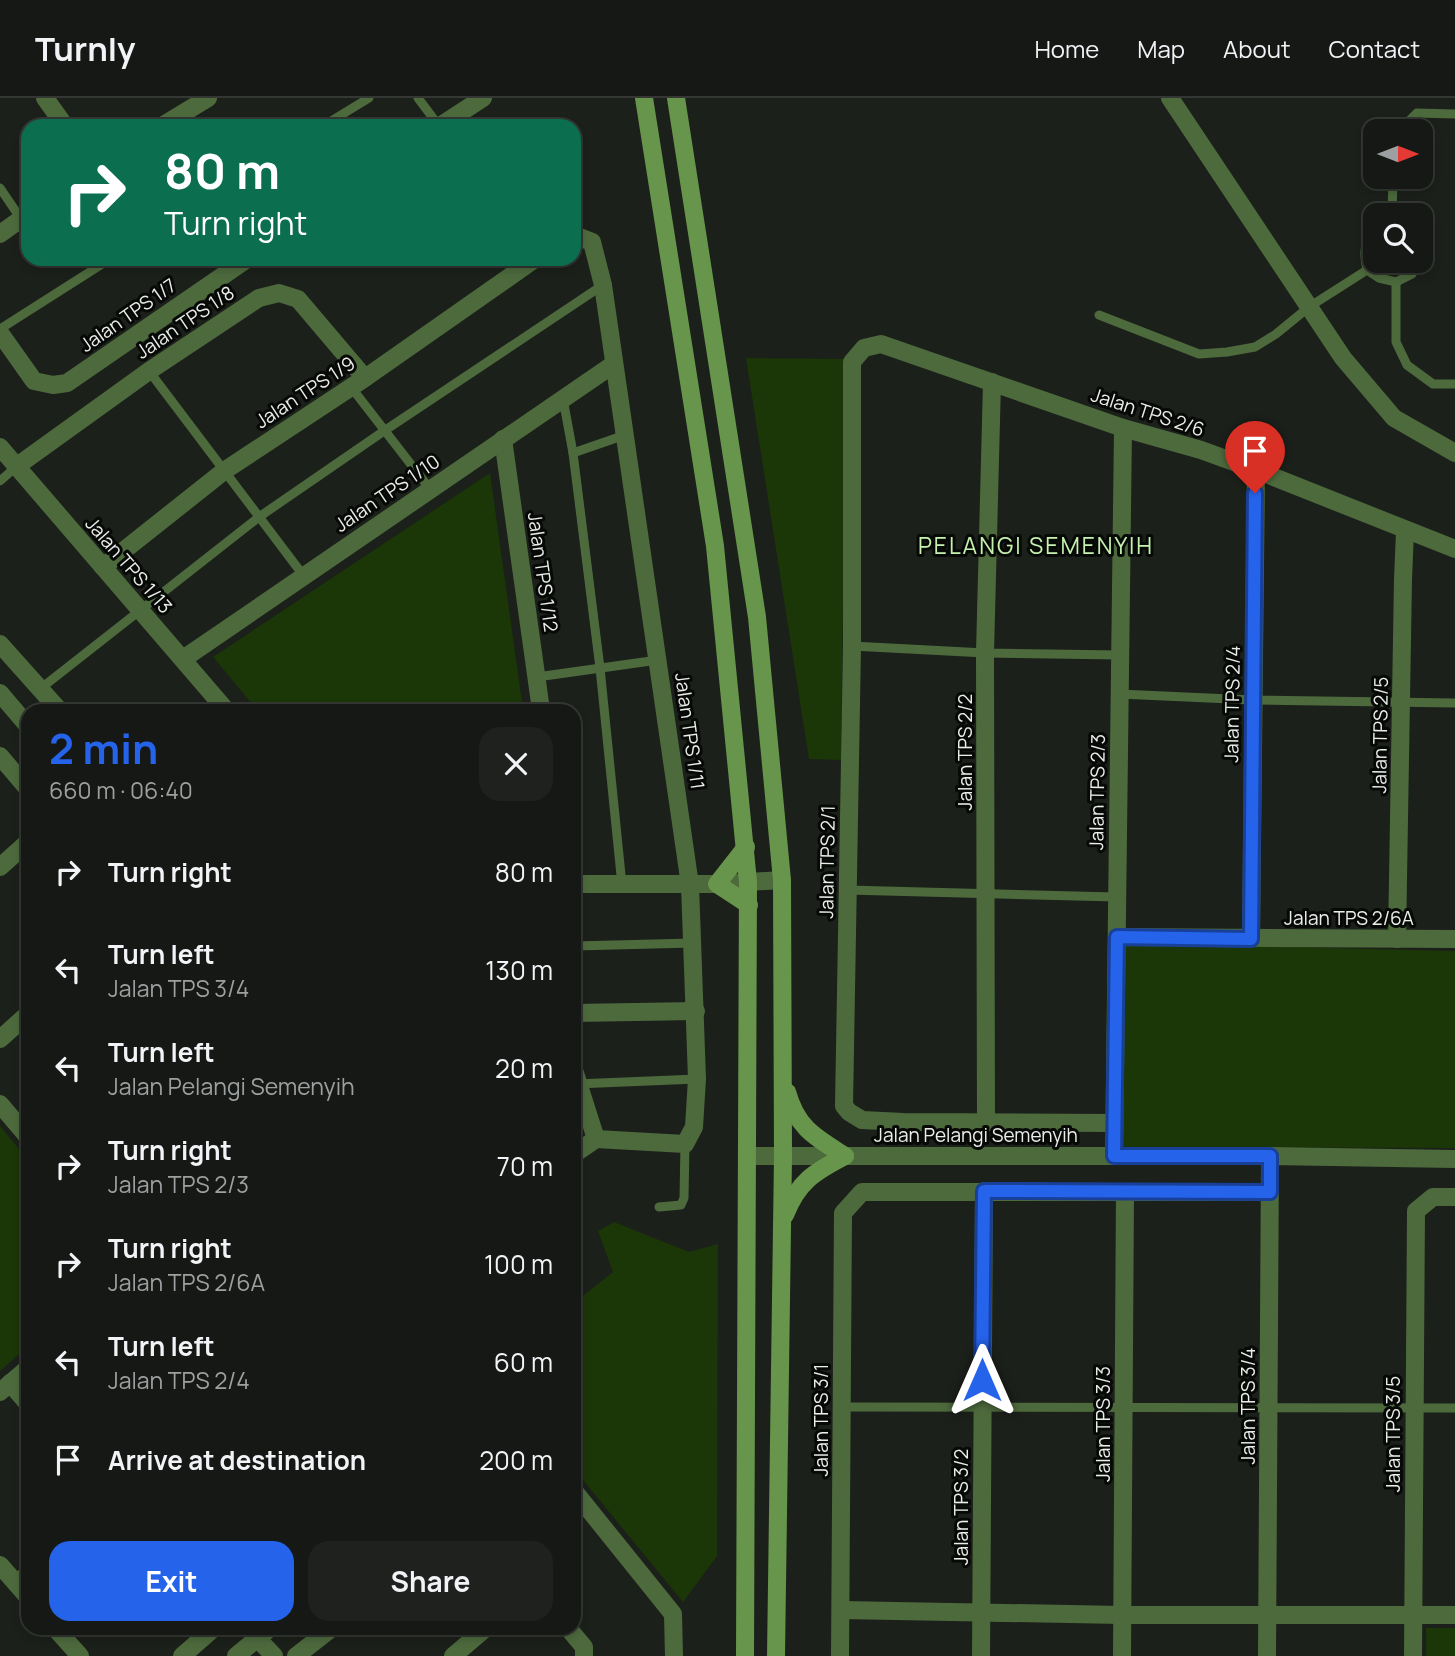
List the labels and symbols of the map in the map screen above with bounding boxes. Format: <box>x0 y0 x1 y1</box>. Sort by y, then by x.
north arrow <box>1363 119 1433 189</box>
street label: Jalan TPS 1/7 <box>75 272 181 358</box>
street label: Jalan TPS 1/8 <box>131 279 239 365</box>
street label: Jalan TPS 1/9 <box>250 350 360 434</box>
street label: Jalan TPS 2/6 <box>1088 381 1208 443</box>
pin <box>1225 421 1285 493</box>
street label: Jalan TPS 1/10 <box>329 448 445 538</box>
street label: Jalan TPS 1/12 <box>522 510 564 634</box>
street label: Jalan TPS 1/13 <box>80 511 178 619</box>
district label: PELANGI SEMENYIH <box>918 529 1154 561</box>
street label: Jalan TPS 2/4 <box>1218 645 1246 763</box>
street label: Jalan TPS 1/11 <box>669 671 711 791</box>
street label: Jalan TPS 2/5 <box>1366 676 1394 794</box>
street label: Jalan TPS 2/2 <box>952 694 978 810</box>
street label: Jalan TPS 2/3 <box>1083 734 1111 850</box>
street label: Jalan TPS 2/1 <box>813 805 841 919</box>
street label: Jalan TPS 2/6A <box>1284 905 1414 931</box>
street label: Jalan Pelangi Semenyih <box>874 1122 1078 1148</box>
position arrow <box>945 1343 1019 1417</box>
street label: Jalan TPS 3/4 <box>1235 1348 1261 1464</box>
street label: Jalan TPS 3/1 <box>808 1363 834 1477</box>
street label: Jalan TPS 3/3 <box>1090 1366 1116 1482</box>
street label: Jalan TPS 3/5 <box>1380 1376 1406 1492</box>
street label: Jalan TPS 3/2 <box>948 1449 974 1565</box>

